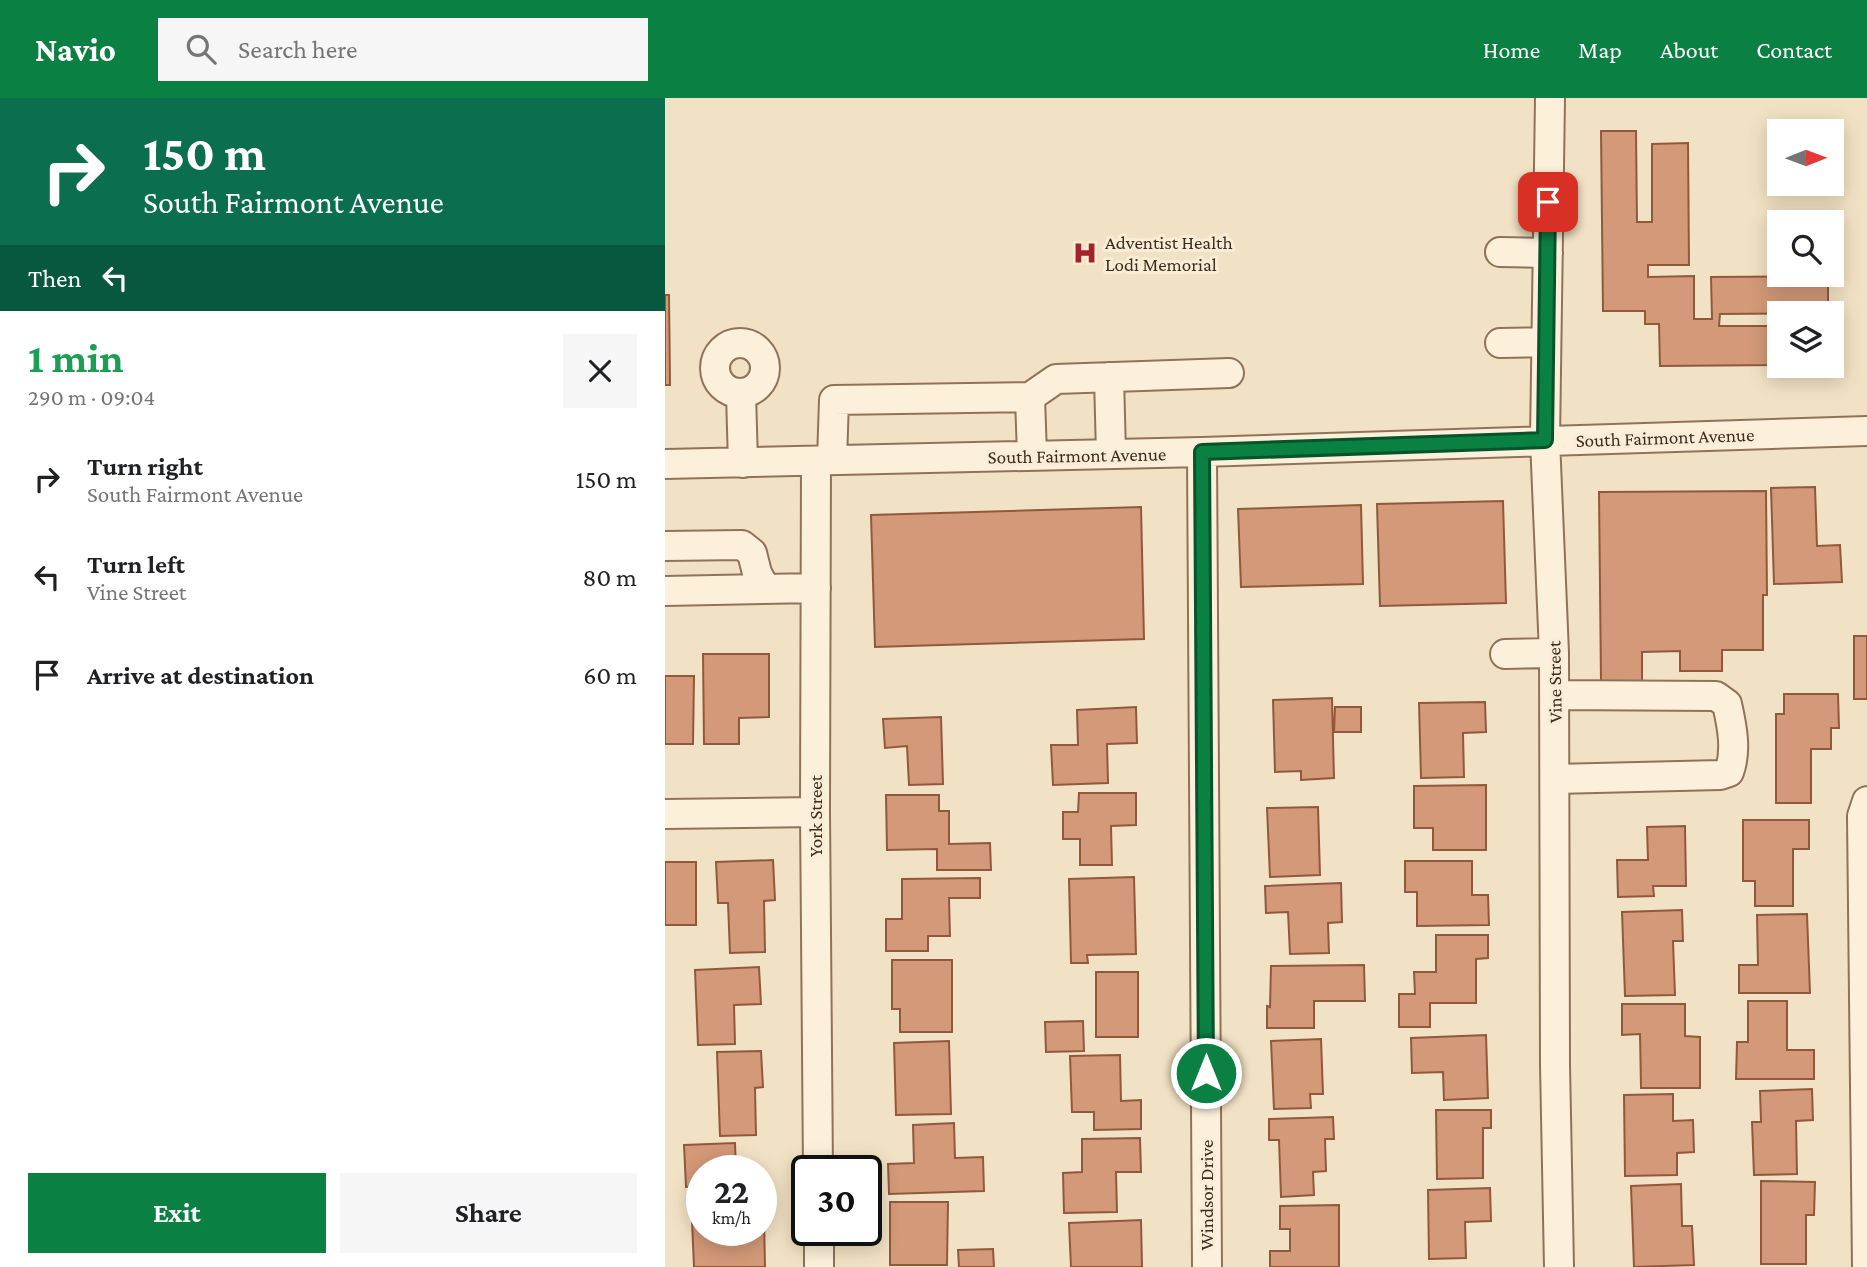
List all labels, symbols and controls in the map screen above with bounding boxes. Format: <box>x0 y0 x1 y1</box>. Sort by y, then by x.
search box <box>158 18 648 81</box>
icon: search <box>182 30 220 68</box>
text: Navio <box>35 31 116 68</box>
text: Search here <box>238 35 357 64</box>
text: Home <box>1483 36 1540 63</box>
text: Map <box>1578 36 1622 63</box>
text: About <box>1660 36 1718 63</box>
text: Contact <box>1756 36 1832 63</box>
north arrow <box>1767 119 1845 196</box>
map controls <box>1767 119 1844 378</box>
icon: right <box>28 126 119 217</box>
text: 150 m <box>143 126 266 181</box>
pin <box>1518 172 1578 232</box>
icon: arrive <box>1529 183 1567 221</box>
text: South Fairmont Avenue <box>143 184 444 220</box>
button: search <box>1767 210 1844 287</box>
place label: Adventist Health Lodi Memorial <box>1105 232 1233 275</box>
hospital icon: Adventist Health Lodi Memorial <box>1071 239 1099 267</box>
icon: left <box>96 259 134 297</box>
text: Then <box>28 264 82 293</box>
button: layers <box>1767 301 1844 378</box>
text: 1 min <box>28 334 124 381</box>
button: close <box>563 334 637 408</box>
text: 290 m · 09:04 <box>28 384 155 410</box>
street label: South Fairmont Avenue <box>1575 424 1755 451</box>
street label: South Fairmont Avenue <box>988 443 1166 468</box>
text: Turn right <box>87 452 203 481</box>
icon: right <box>28 460 66 498</box>
text: 150 m <box>576 465 637 494</box>
text: South Fairmont Avenue <box>87 481 303 507</box>
text: Turn left <box>87 550 185 579</box>
icon: left <box>28 558 66 596</box>
text: 80 m <box>583 563 637 592</box>
text: Vine Street <box>87 579 186 605</box>
street label: Vine Street <box>1543 640 1566 723</box>
icon: arrive <box>28 656 66 694</box>
text: Arrive at destination <box>87 661 314 690</box>
text: 60 m <box>583 661 637 690</box>
street label: York Street <box>805 774 826 857</box>
position arrow <box>1169 1036 1243 1110</box>
street label: Windsor Drive <box>1196 1140 1217 1250</box>
speed limit sign: 30 <box>791 1155 882 1246</box>
text: 22 <box>714 1172 749 1211</box>
button: Exit <box>28 1173 326 1253</box>
button: Share <box>340 1173 637 1253</box>
text: km/h <box>712 1208 751 1228</box>

